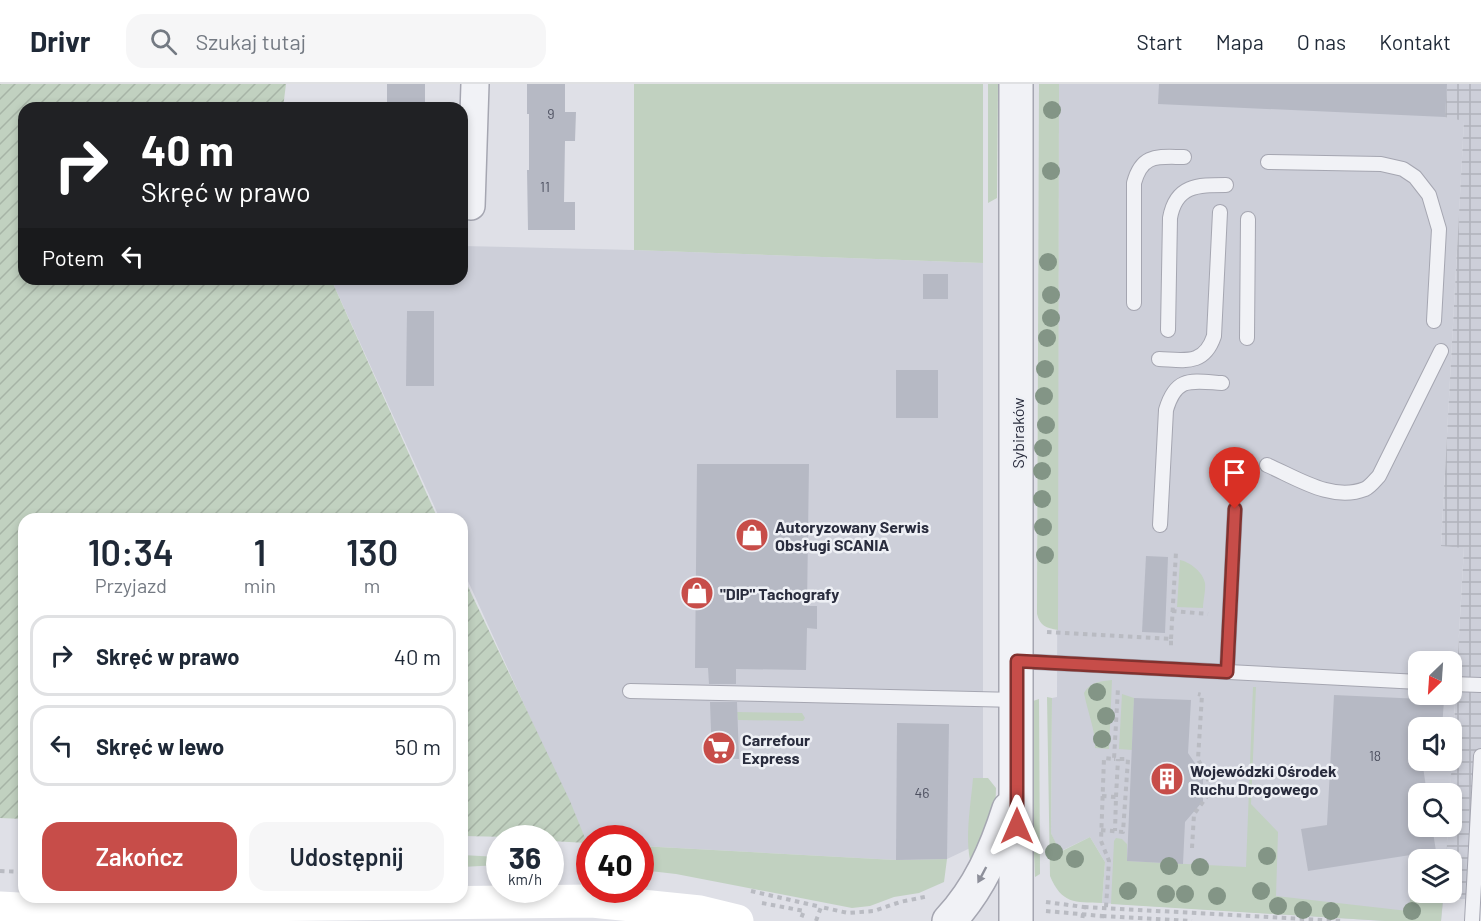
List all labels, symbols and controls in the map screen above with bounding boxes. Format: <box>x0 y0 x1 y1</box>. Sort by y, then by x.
search box <box>126 14 546 68</box>
text: Drivr <box>30 24 90 58</box>
icon: search <box>147 25 180 58</box>
text: Szukaj tutaj <box>195 28 306 54</box>
text: Start <box>1136 29 1183 54</box>
text: Mapa <box>1216 29 1264 54</box>
text: O nas <box>1297 29 1346 54</box>
text: Kontakt <box>1379 29 1451 54</box>
house number: 9 <box>547 105 555 122</box>
text: 40 m <box>141 124 234 174</box>
icon: right <box>42 126 120 204</box>
text: Skręć w prawo <box>141 175 311 207</box>
house number: 11 <box>540 178 550 195</box>
icon: left <box>116 240 149 273</box>
text: Potem <box>42 244 104 270</box>
street label: Sybiraków <box>1008 397 1027 469</box>
pin <box>1209 447 1260 509</box>
icon: arrive <box>1218 456 1251 489</box>
shop icon: Autoryzowany Serwis Obsługi SCANIA <box>734 517 770 553</box>
place label: Autoryzowany Serwis Obsługi SCANIA <box>775 517 929 554</box>
text: 10:34 <box>88 530 174 573</box>
text: 1 <box>254 530 266 573</box>
text: 130 <box>346 530 398 573</box>
text: Przyjazd <box>95 573 167 597</box>
text: min <box>244 573 276 597</box>
text: m <box>364 573 380 597</box>
shop icon: "DIP" Tachografy <box>679 575 715 611</box>
place label: "DIP" Tachografy <box>720 584 839 603</box>
icon: right <box>45 639 78 672</box>
text: Skręć w prawo <box>96 643 240 669</box>
text: 40 m <box>394 643 441 669</box>
north arrow <box>1408 651 1462 705</box>
map controls <box>1408 651 1462 903</box>
button: sound <box>1408 717 1462 771</box>
icon: left <box>45 729 78 762</box>
supermarket icon: Carrefour Express <box>701 730 737 766</box>
place label: Carrefour Express <box>742 730 810 767</box>
text: Skręć w lewo <box>96 733 224 759</box>
text: 50 m <box>395 733 441 759</box>
house number: 18 <box>1369 747 1381 764</box>
building icon: Wojewódzki Ośrodek Ruchu Drogowego <box>1149 761 1185 797</box>
place label: Wojewódzki Ośrodek Ruchu Drogowego <box>1190 761 1337 798</box>
button: search <box>1408 783 1462 837</box>
house number: 46 <box>915 784 929 801</box>
position arrow <box>985 794 1049 858</box>
button: Zakończ <box>42 822 237 891</box>
button: Udostępnij <box>249 822 444 891</box>
speed limit sign: 40 <box>576 825 654 903</box>
text: 36 <box>509 839 541 875</box>
button: layers <box>1408 849 1462 903</box>
one-way arrow <box>977 867 987 884</box>
text: km/h <box>508 870 542 888</box>

